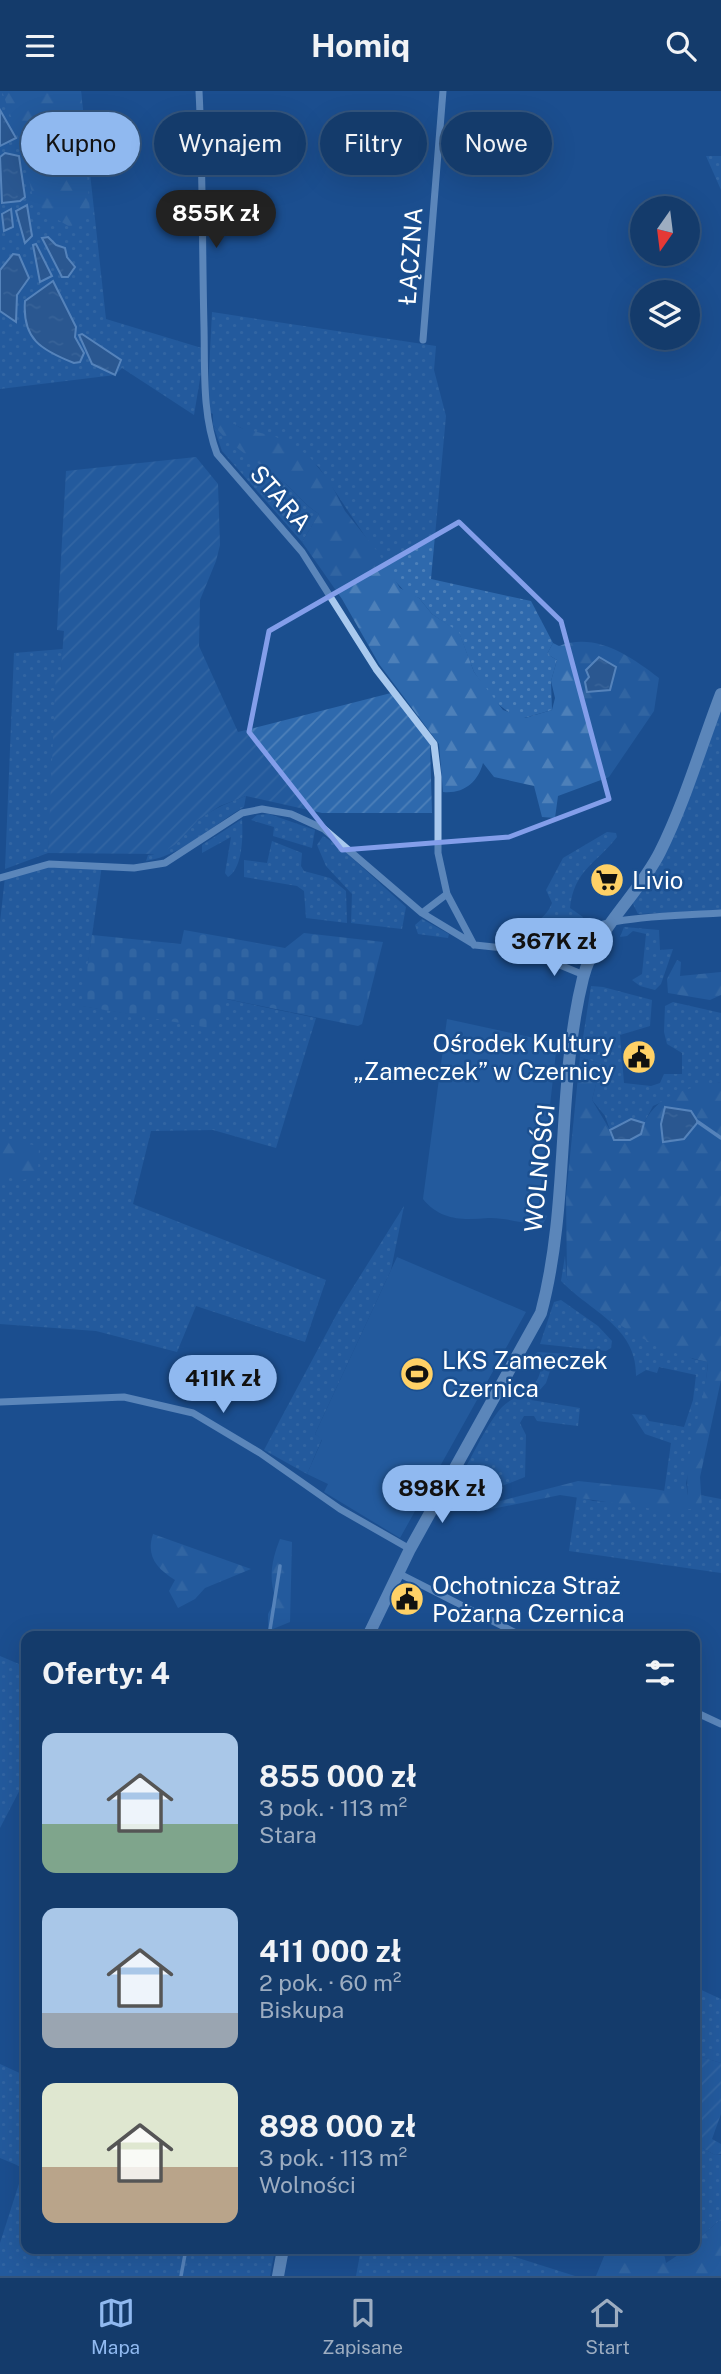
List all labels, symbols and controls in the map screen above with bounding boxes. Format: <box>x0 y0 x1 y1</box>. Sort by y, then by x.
icon: menu <box>21 27 59 65</box>
text: Homiq <box>311 27 410 64</box>
icon: search <box>662 27 700 65</box>
chip: Kupno <box>21 112 140 175</box>
chip: Wynajem <box>154 112 306 175</box>
chip: Filtry <box>320 112 427 175</box>
chip: Nowe <box>441 112 552 175</box>
pin: 855K zł <box>151 191 281 250</box>
north arrow <box>630 196 700 266</box>
map controls <box>630 196 700 350</box>
text: 855K zł <box>172 199 260 226</box>
street label: ŁĄCZNA <box>393 206 427 306</box>
button: layers <box>630 280 700 350</box>
street label: STARA <box>245 459 317 537</box>
supermarket icon: Livio <box>588 861 626 899</box>
place label: Livio <box>632 866 683 894</box>
pin: 367K zł <box>489 919 619 978</box>
text: 367K zł <box>511 927 597 954</box>
place label: Ośrodek Kultury „Zameczek” w Czernicy <box>354 1029 614 1085</box>
public building icon: Ośrodek Kultury „Zameczek” w Czernicy <box>620 1038 658 1076</box>
street label: WOLNOŚCI <box>518 1103 560 1233</box>
place label: LKS Zameczek Czernica <box>442 1346 608 1402</box>
pin: 411K zł <box>158 1355 288 1415</box>
sports icon: LKS Zameczek Czernica <box>398 1355 436 1393</box>
text: 411K zł <box>185 1364 261 1391</box>
pin: 898K zł <box>377 1465 507 1525</box>
text: 898K zł <box>398 1474 486 1501</box>
place label: Ochotnicza Straż Pożarna Czernica <box>432 1571 624 1627</box>
public building icon: Ochotnicza Straż Pożarna Czernica <box>388 1580 426 1618</box>
icon: filters <box>641 1654 679 1692</box>
text: Oferty: 4 <box>42 1655 170 1691</box>
text: 855 000 zł <box>259 1758 417 1794</box>
icon: home <box>98 1761 182 1845</box>
text: 3 pok. · 113 m² <box>259 1794 407 1821</box>
text: Stara <box>259 1821 317 1848</box>
text: 411 000 zł <box>259 1933 402 1969</box>
icon: home <box>98 1936 182 2020</box>
text: 2 pok. · 60 m² <box>259 1969 401 1996</box>
text: Biskupa <box>259 1996 344 2023</box>
text: 898 000 zł <box>259 2108 416 2144</box>
icon: home <box>98 2111 182 2195</box>
text: 3 pok. · 113 m² <box>259 2144 407 2171</box>
text: Wolności <box>259 2171 356 2198</box>
tab: Mapa <box>91 2294 140 2358</box>
tab: Zapisane <box>322 2294 403 2358</box>
tab: Start <box>585 2294 630 2358</box>

